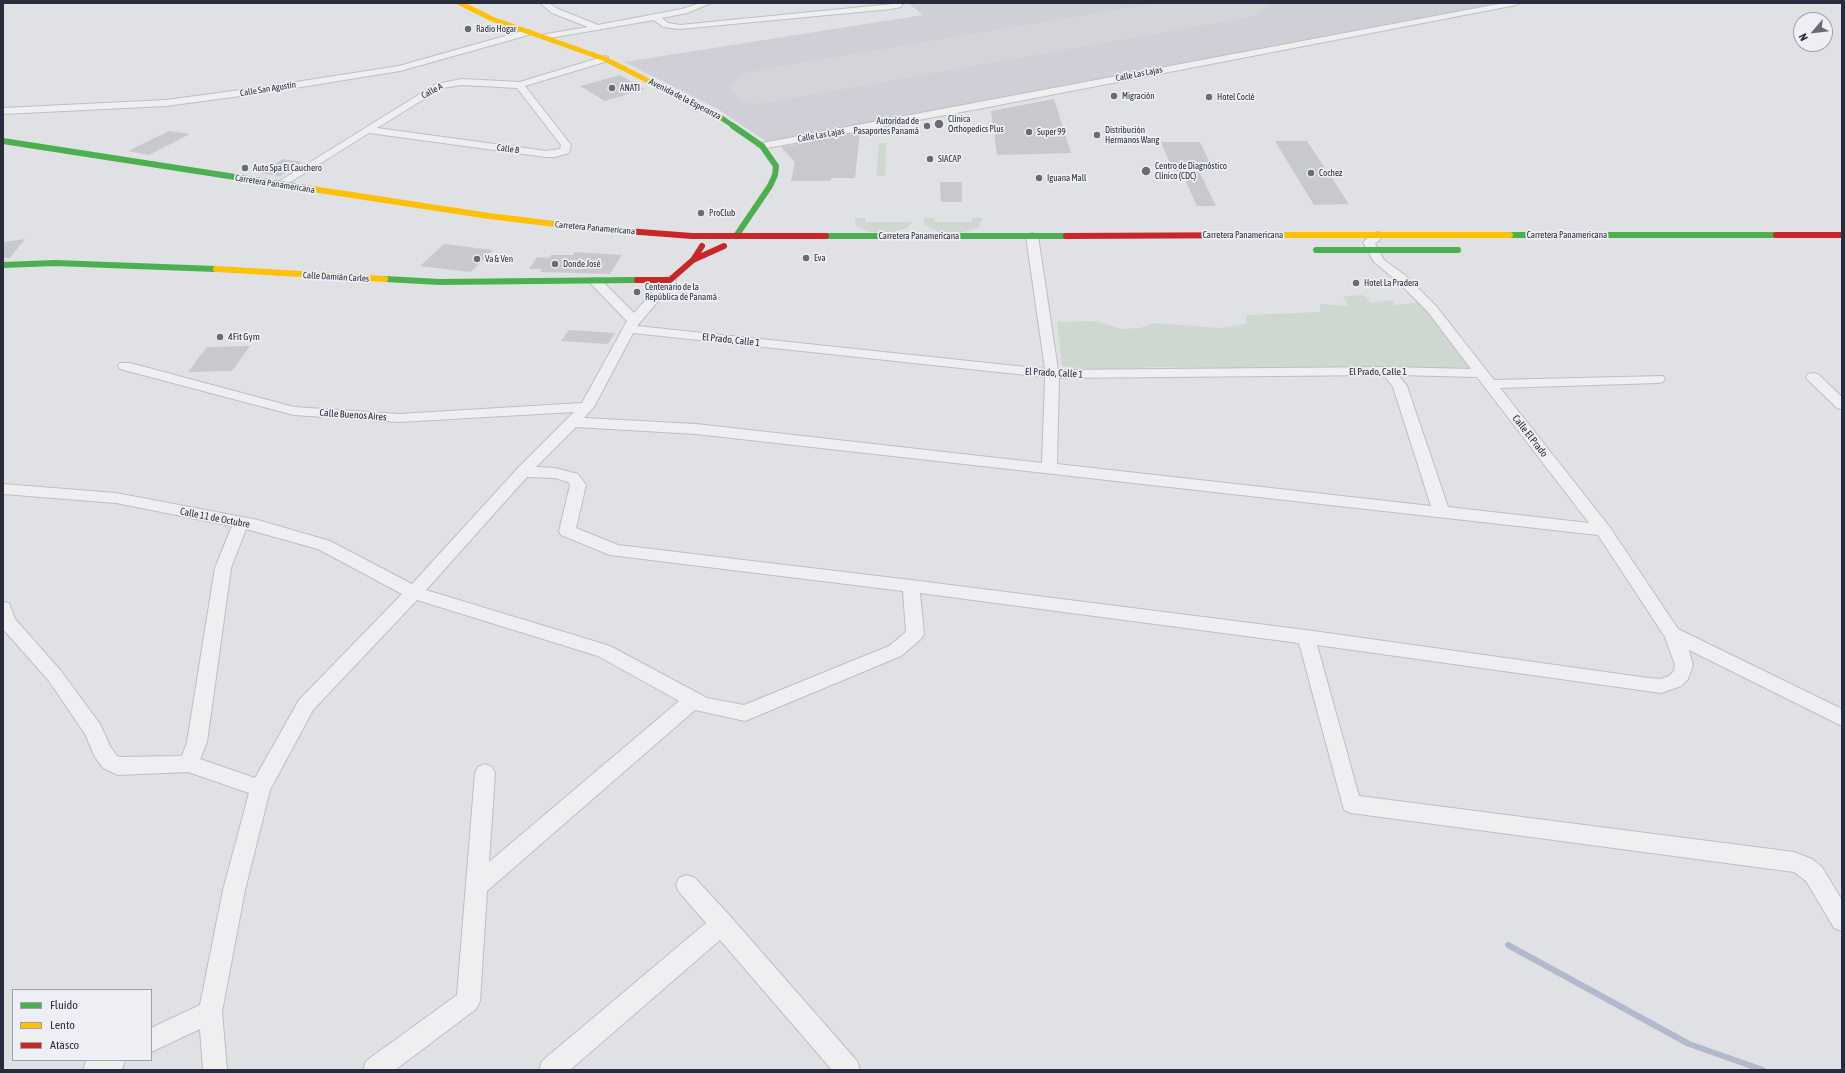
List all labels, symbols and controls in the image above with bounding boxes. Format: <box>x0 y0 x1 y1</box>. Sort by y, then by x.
north arrow <box>1793 12 1833 52</box>
marker: Radio Hogar <box>463 24 473 34</box>
place label: Radio Hogar <box>476 24 516 34</box>
text: N <box>1796 31 1810 43</box>
street label: Calle Las Lajas <box>1115 64 1163 84</box>
street label: Avenida de la Esperanza <box>647 76 723 122</box>
street label: Calle San Agustín <box>239 79 297 99</box>
street label: Calle A <box>419 81 445 101</box>
marker: ANATI <box>607 83 617 93</box>
place label: ANATI <box>620 83 640 93</box>
marker: Migración <box>1109 91 1119 101</box>
place label: Migración <box>1122 91 1155 101</box>
marker: Hotel Coclé <box>1204 92 1214 102</box>
place label: Hotel Coclé <box>1217 92 1255 102</box>
place label: Clínica Orthopedics Plus <box>948 114 1004 135</box>
place label: Autoridad de Pasaportes Panamá <box>854 116 919 137</box>
marker: Clínica Orthopedics Plus <box>933 118 945 130</box>
marker: Autoridad de Pasaportes Panamá <box>922 121 932 131</box>
place label: Distribución Hermanos Wang <box>1105 125 1159 146</box>
street label: Calle Las Lajas <box>797 126 845 144</box>
marker: Super 99 <box>1024 127 1034 137</box>
place label: Super 99 <box>1037 127 1066 137</box>
marker: Distribución Hermanos Wang <box>1092 130 1102 140</box>
street label: Calle B <box>496 142 520 156</box>
marker: SIACAP <box>925 154 935 164</box>
place label: SIACAP <box>938 154 961 164</box>
place label: Centro de Diagnóstico Clínico (CDC) <box>1155 161 1227 182</box>
marker: Auto Spa El Cauchero <box>240 163 250 173</box>
place label: Auto Spa El Cauchero <box>253 163 322 173</box>
marker: Centro de Diagnóstico Clínico (CDC) <box>1140 165 1152 177</box>
marker: Cochez <box>1306 168 1316 178</box>
place label: Cochez <box>1319 168 1342 178</box>
street label: Carretera Panamericana <box>234 172 316 196</box>
marker: Iguana Mall <box>1034 173 1044 183</box>
place label: Iguana Mall <box>1047 173 1086 183</box>
marker: ProClub <box>696 208 706 218</box>
place label: ProClub <box>709 208 735 218</box>
street label: Carretera Panamericana <box>554 219 636 237</box>
street label: Carretera Panamericana <box>1203 230 1283 240</box>
street label: Carretera Panamericana <box>1527 230 1607 240</box>
street label: Carretera Panamericana <box>879 231 959 241</box>
marker: Eva <box>801 253 811 263</box>
place label: Eva <box>814 253 826 263</box>
marker: Va & Ven <box>472 254 482 264</box>
place label: Va & Ven <box>485 254 513 264</box>
marker: Donde José <box>550 259 560 269</box>
place label: Donde José <box>563 259 601 269</box>
street label: Calle Damián Carles <box>303 270 369 284</box>
marker: Hotel La Pradera <box>1351 278 1361 288</box>
place label: Hotel La Pradera <box>1364 278 1419 288</box>
place label: Centenario de la República de Panamá <box>645 282 717 303</box>
marker: Centenario de la República de Panamá <box>632 287 642 297</box>
place label: 4Fit Gym <box>228 331 260 343</box>
street label: El Prado, Calle 1 <box>701 331 761 349</box>
marker: 4Fit Gym <box>215 332 225 342</box>
street label: El Prado, Calle 1 <box>1025 365 1083 381</box>
street label: El Prado, Calle 1 <box>1349 366 1407 378</box>
street label: Calle Buenos Aires <box>319 407 387 423</box>
street label: Calle El Prado <box>1510 412 1550 460</box>
street label: Calle 11 de Octubre <box>179 505 251 531</box>
legend <box>12 989 152 1061</box>
text: Fluido <box>50 998 78 1012</box>
text: Lento <box>50 1018 75 1032</box>
text: Atasco <box>50 1038 79 1052</box>

